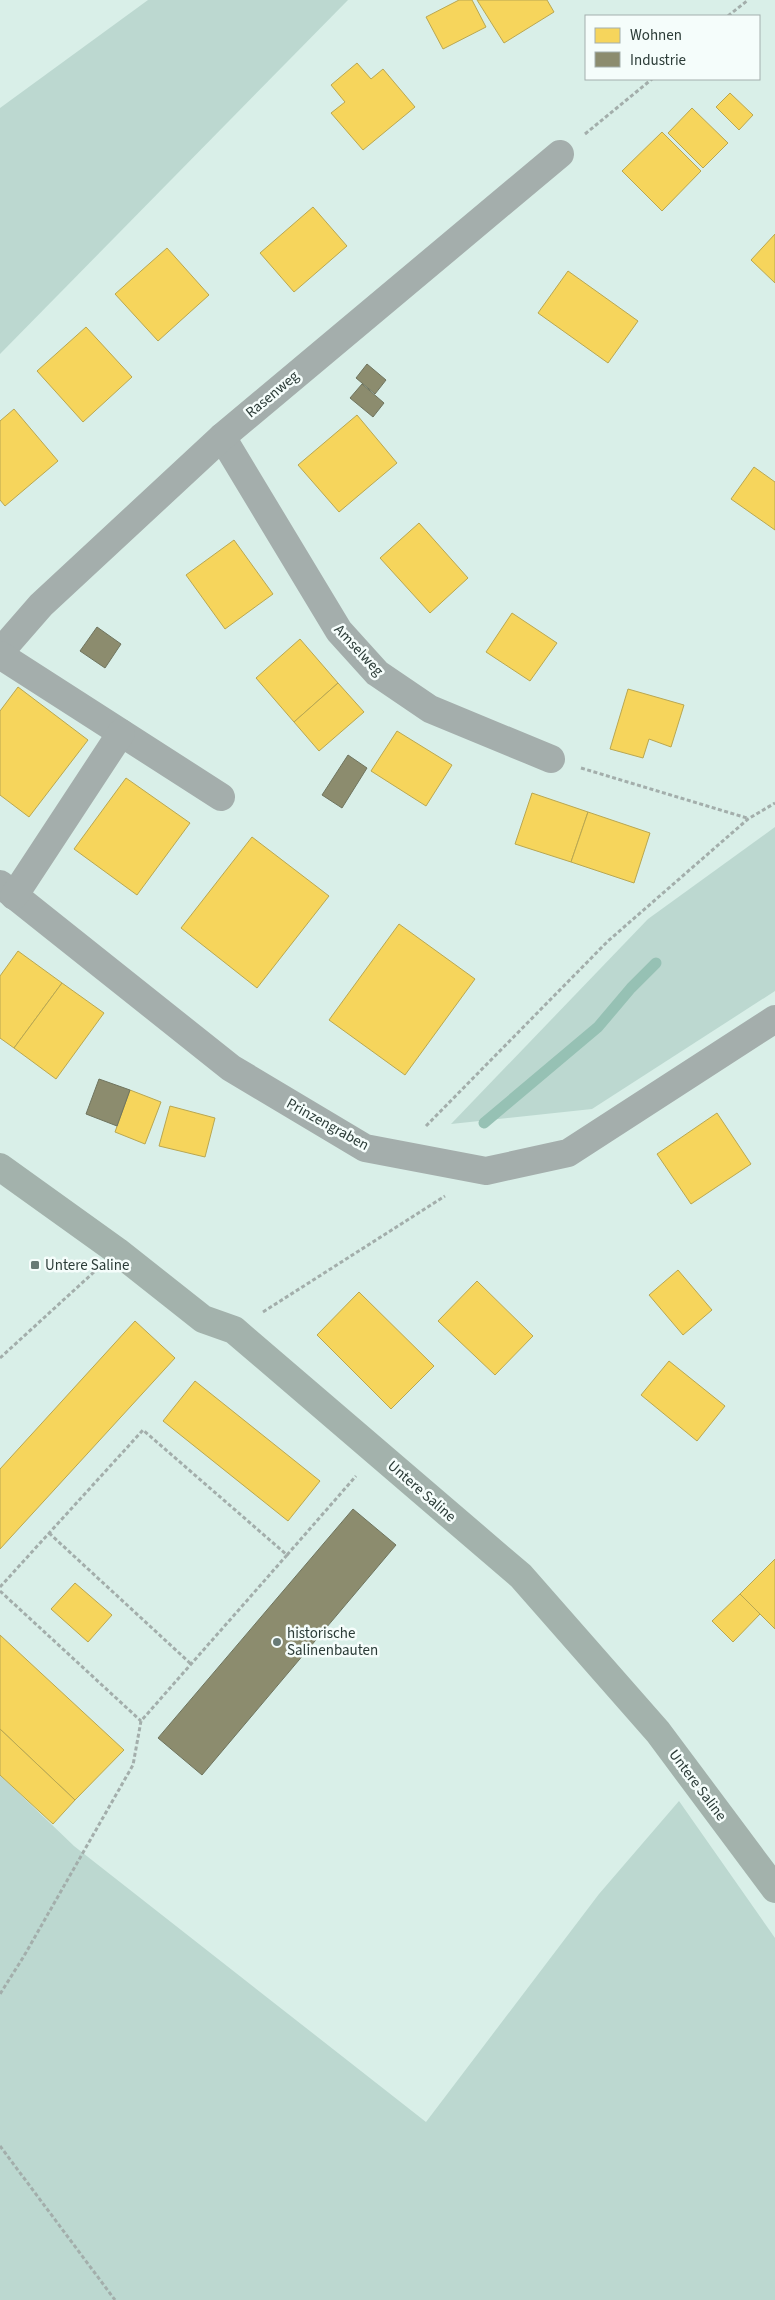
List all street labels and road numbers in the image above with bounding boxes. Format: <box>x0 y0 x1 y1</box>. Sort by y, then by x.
street label: Rasenweg <box>241 366 304 423</box>
street label: Amselweg <box>329 620 388 681</box>
street label: Prinzengraben <box>283 1093 373 1156</box>
street label: Untere Saline <box>383 1456 460 1527</box>
street label: Untere Saline <box>664 1745 731 1825</box>

